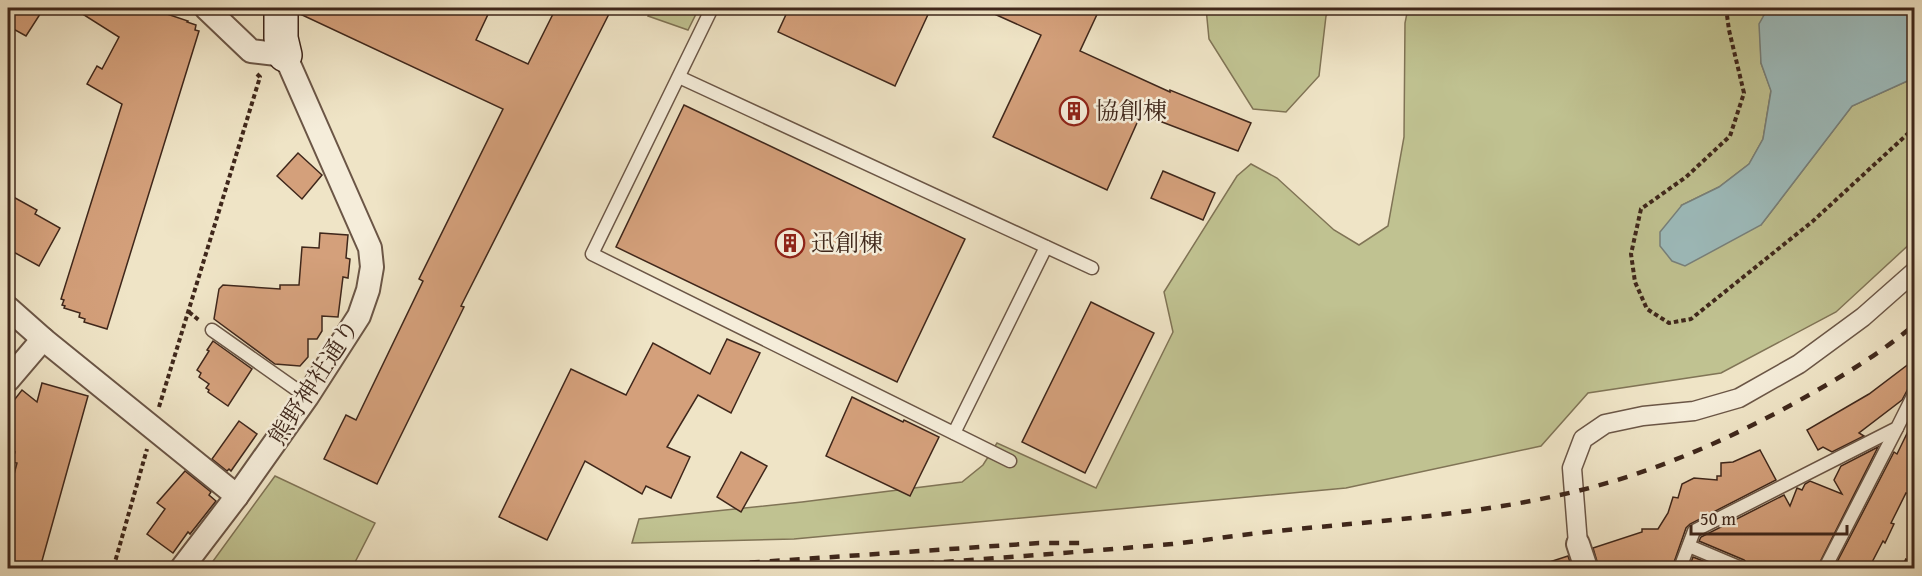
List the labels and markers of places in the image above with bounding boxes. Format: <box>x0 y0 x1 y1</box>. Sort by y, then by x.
place label: 協創棟 <box>1095 93 1167 128</box>
building icon: 協創棟 <box>1058 95 1090 127</box>
place label: 迅創棟 <box>811 225 883 260</box>
building icon: 迅創棟 <box>774 227 806 259</box>

